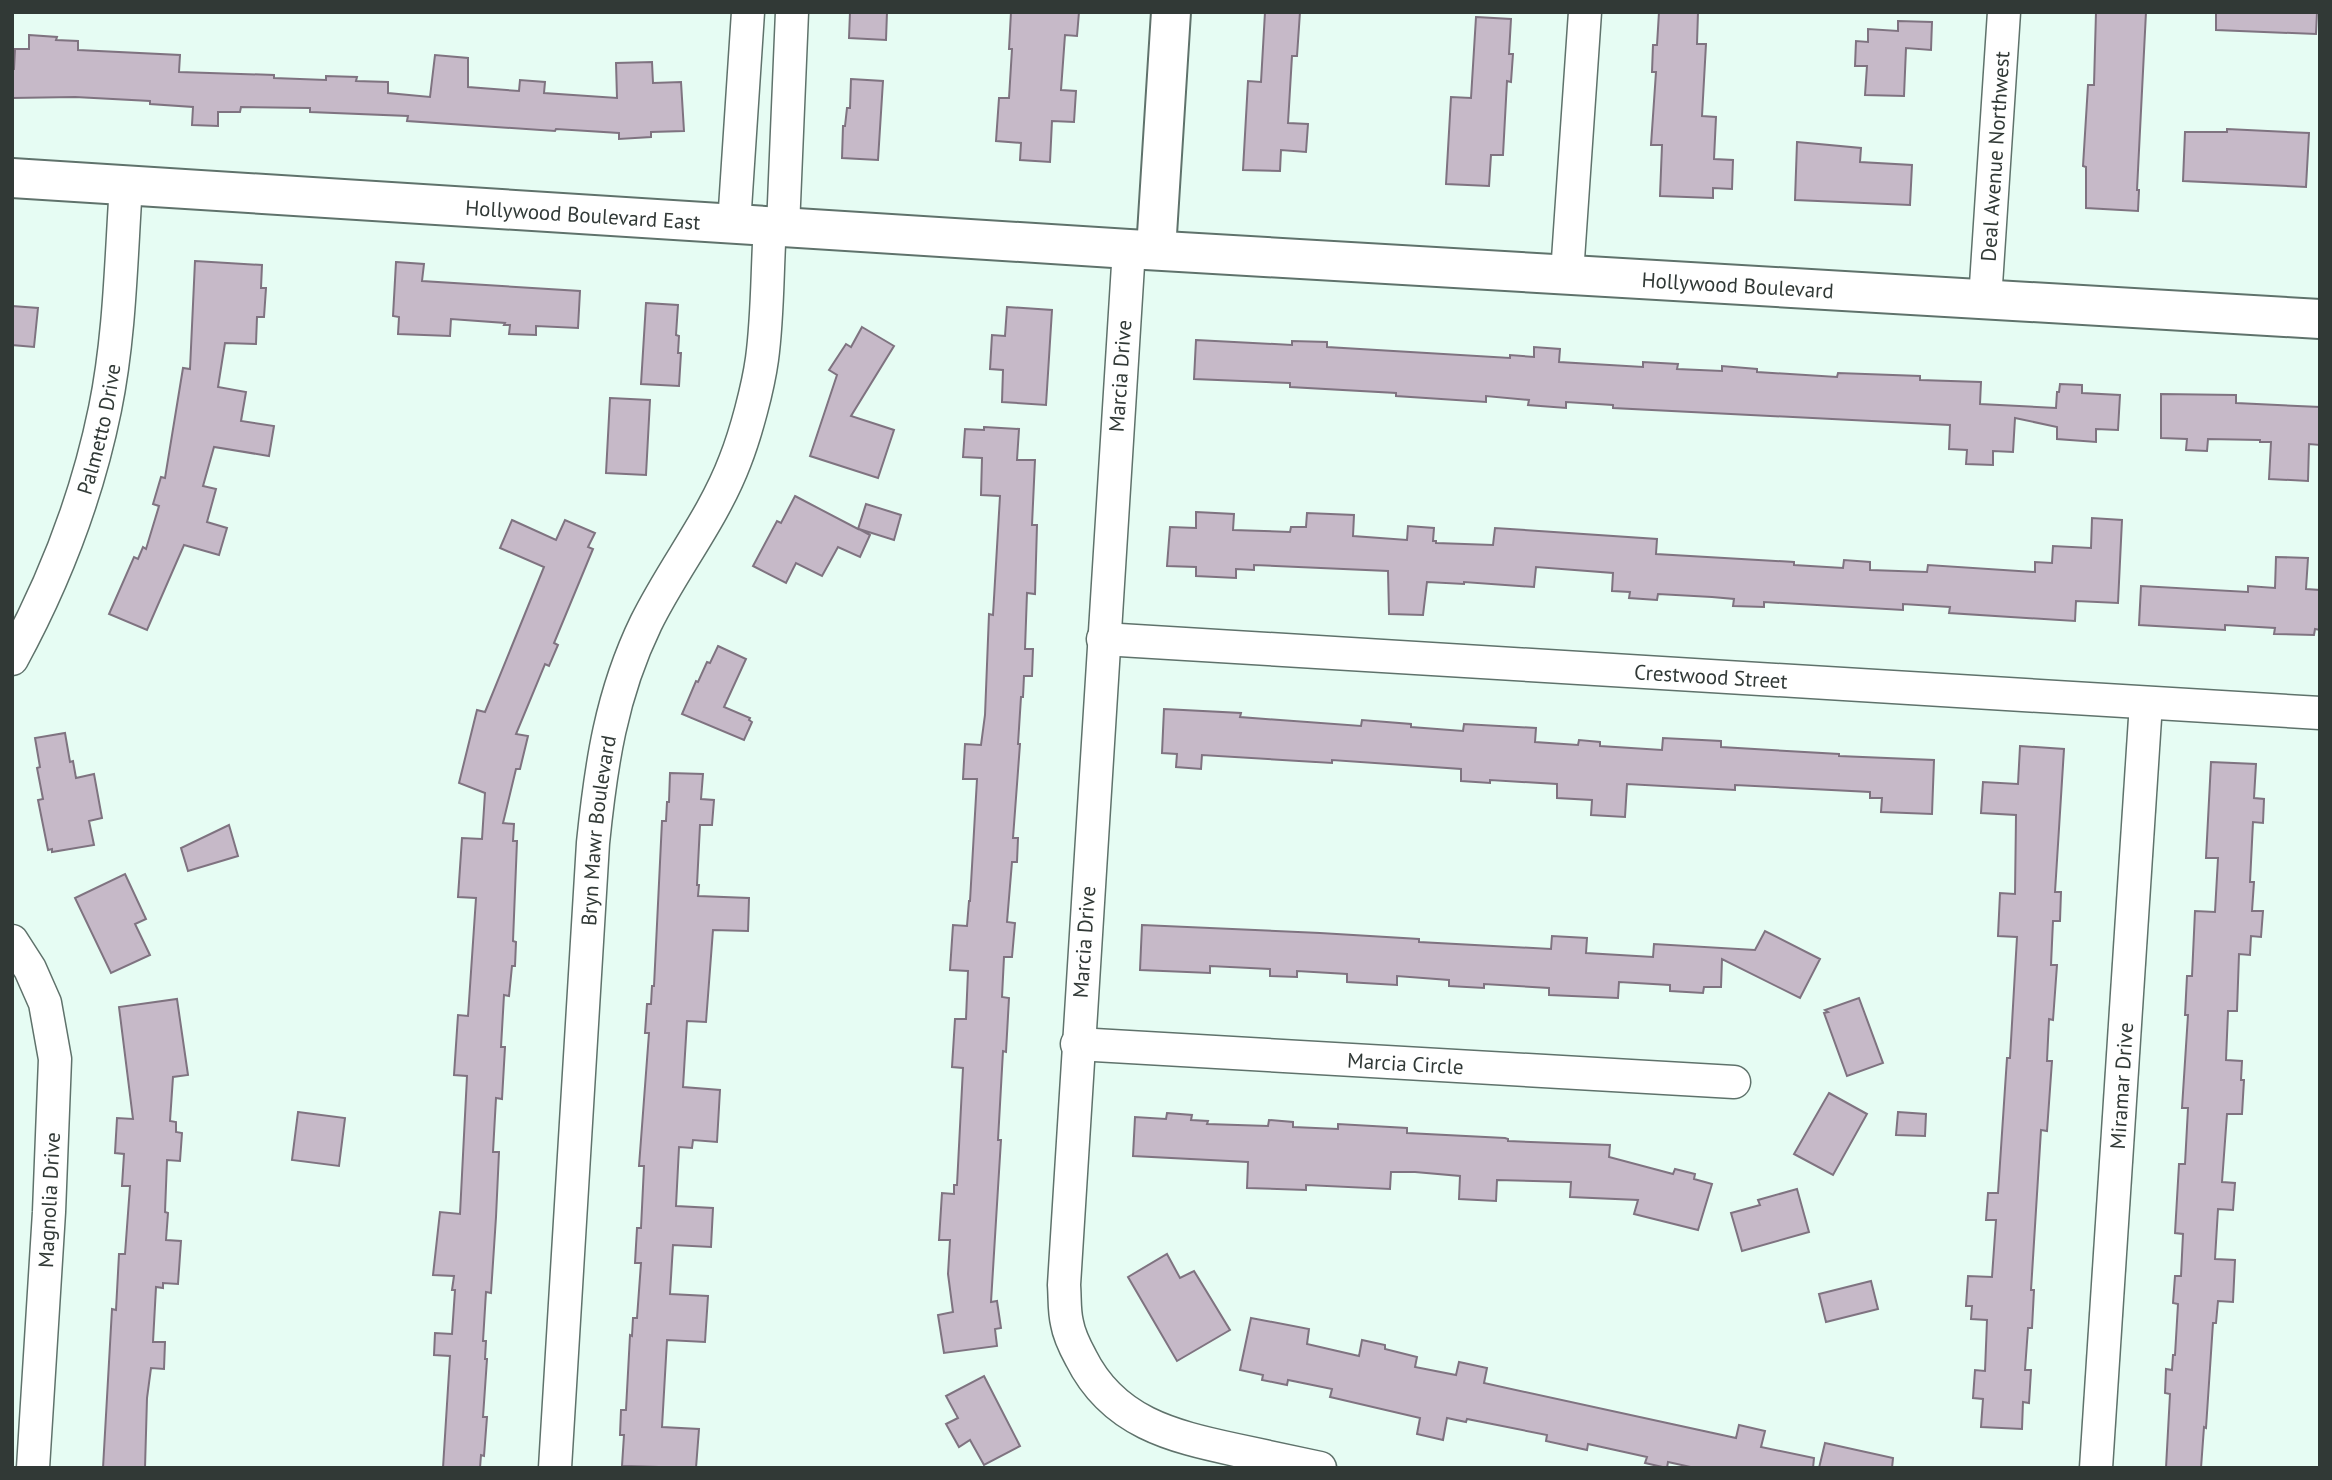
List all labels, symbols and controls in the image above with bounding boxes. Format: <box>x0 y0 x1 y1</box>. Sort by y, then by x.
street label: Deal Avenue Northwest <box>1974 50 2015 262</box>
street label: Hollywood Boulevard East <box>464 193 701 235</box>
street label: Hollywood Boulevard <box>1641 266 1835 304</box>
street label: Marcia Drive <box>1103 319 1137 433</box>
street label: Palmetto Drive <box>70 362 126 498</box>
street label: Crestwood Street <box>1633 658 1788 694</box>
street label: Bryn Mawr Boulevard <box>574 733 622 927</box>
street label: Marcia Drive <box>1067 885 1101 999</box>
street label: Miramar Drive <box>2103 1021 2139 1150</box>
street label: Marcia Circle <box>1347 1046 1464 1080</box>
street label: Magnolia Drive <box>32 1131 66 1269</box>

